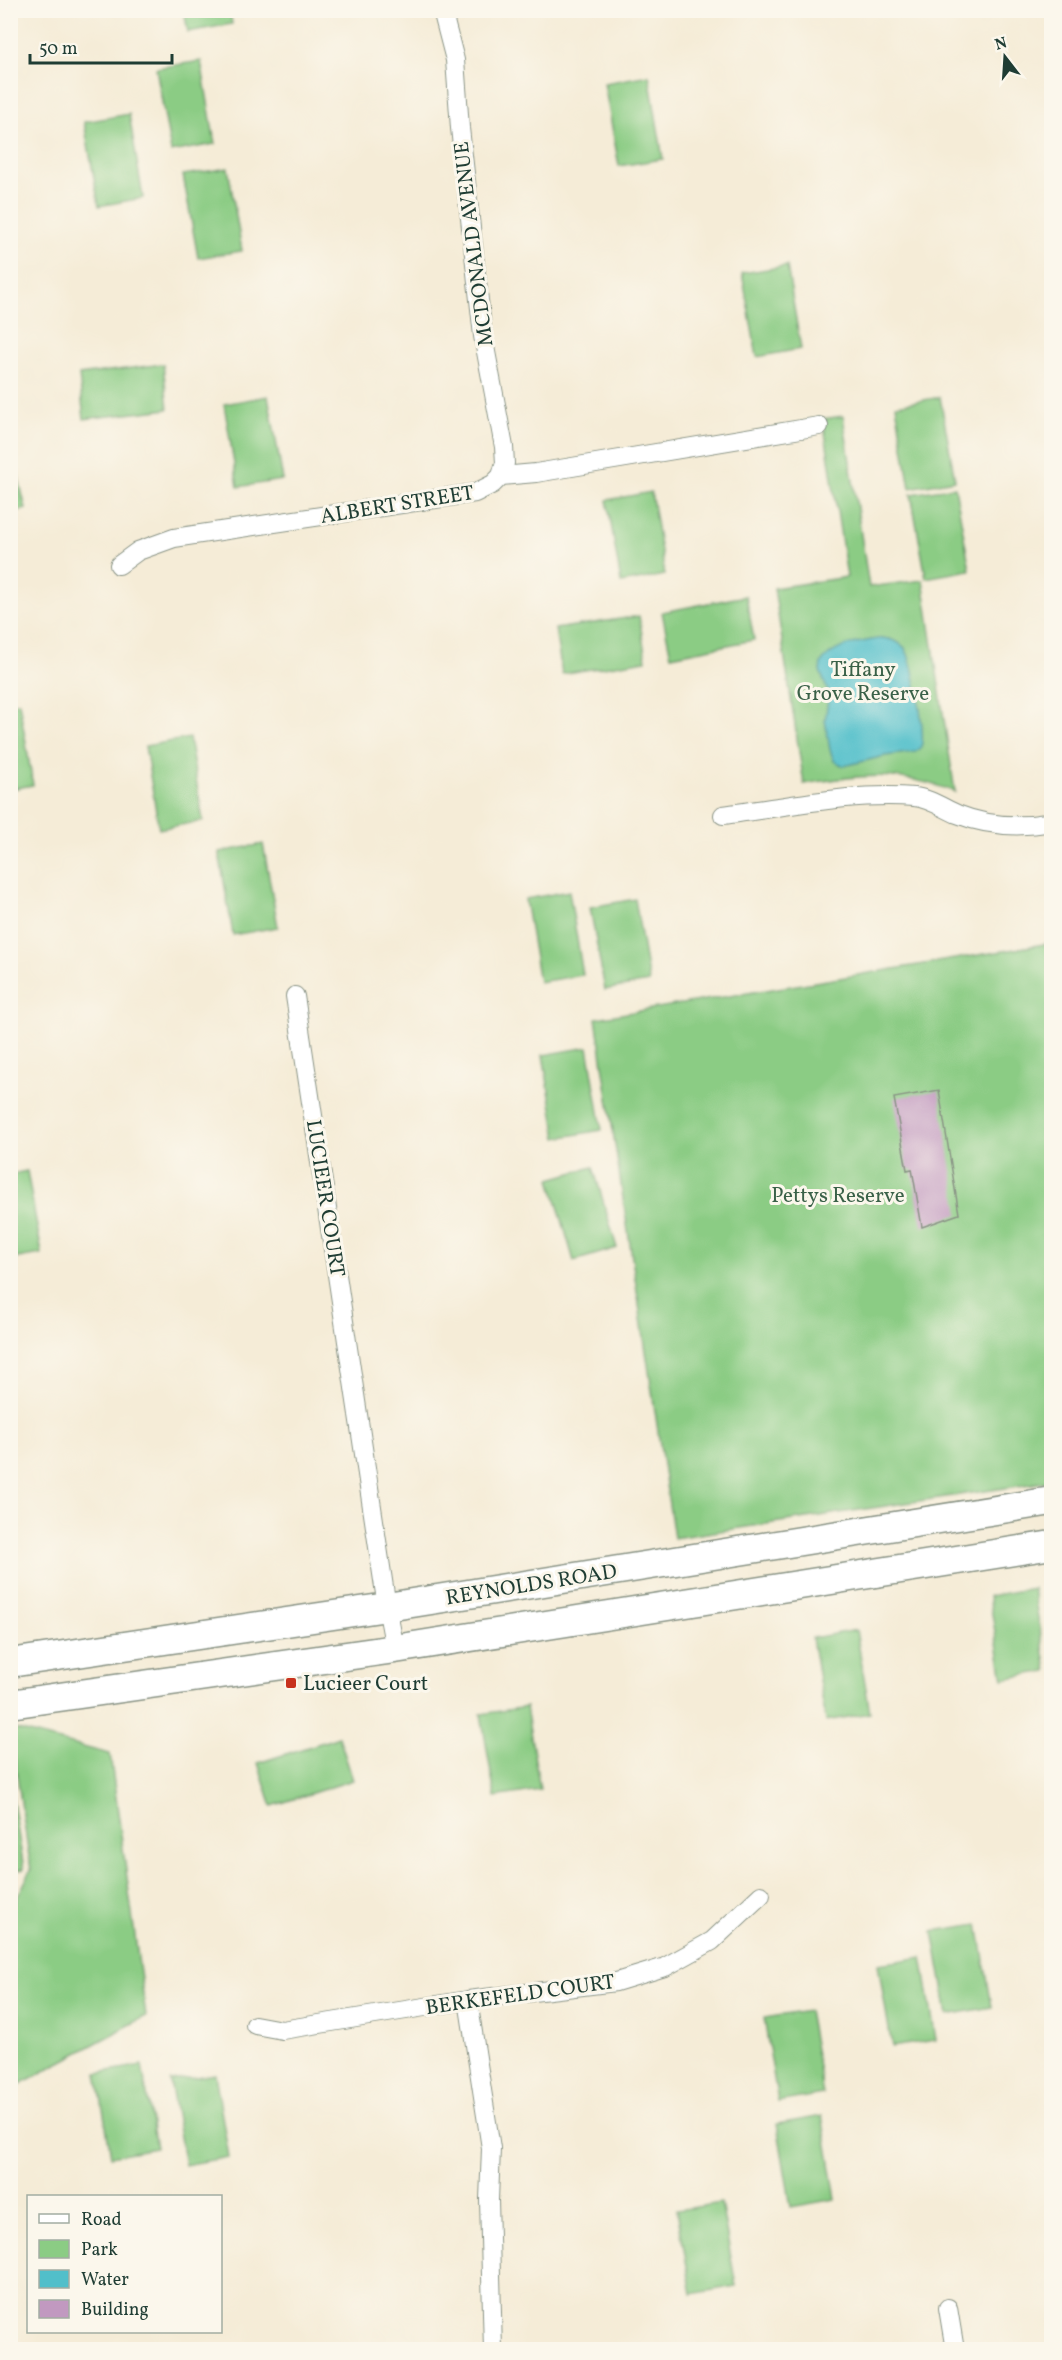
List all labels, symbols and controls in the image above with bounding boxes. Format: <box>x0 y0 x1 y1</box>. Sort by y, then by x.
scale bar <box>30 27 172 65</box>
north arrow <box>975 27 1035 87</box>
text: N <box>992 32 1010 57</box>
text: 50 m <box>39 37 78 62</box>
street label: MCDONALD AVENUE <box>448 140 501 348</box>
street label: ALBERT STREET <box>318 479 476 532</box>
park label: Tiffany Grove Reserve <box>797 656 929 709</box>
street label: LUCIEER COURT <box>298 1117 351 1279</box>
park label: Pettys Reserve <box>771 1182 905 1211</box>
street label: REYNOLDS ROAD <box>444 1558 619 1613</box>
place label: Lucieer Court <box>303 1670 428 1699</box>
marker: Lucieer Court <box>284 1676 298 1690</box>
street label: BERKEFELD COURT <box>424 1968 617 2023</box>
legend <box>27 2195 222 2333</box>
text: Road <box>81 2208 122 2233</box>
text: Park <box>81 2238 118 2263</box>
text: Water <box>81 2268 129 2293</box>
text: Building <box>81 2298 149 2323</box>

